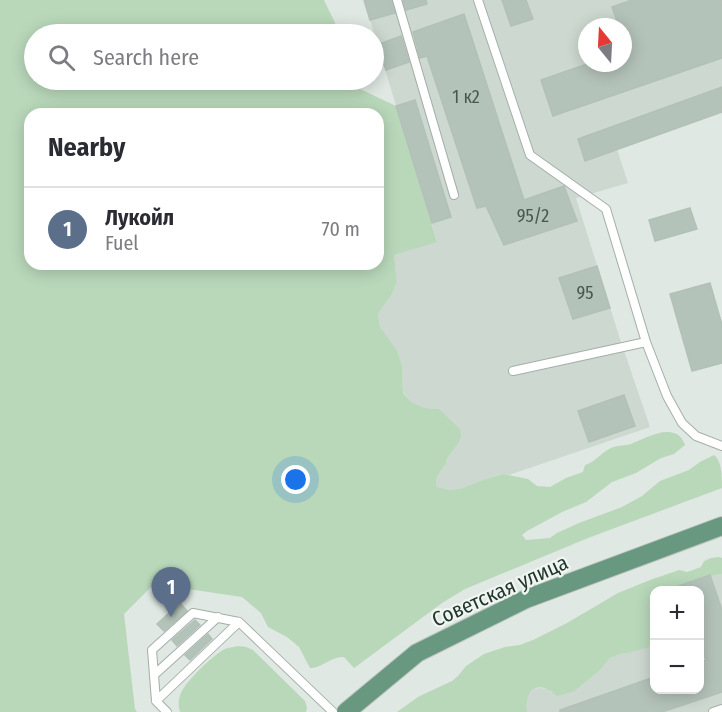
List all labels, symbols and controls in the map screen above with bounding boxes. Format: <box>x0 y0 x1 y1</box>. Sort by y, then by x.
north arrow <box>578 18 632 72</box>
search box <box>24 24 384 90</box>
icon: search <box>45 41 78 74</box>
text: Search here <box>93 44 199 71</box>
house number: 1 к2 <box>452 86 480 108</box>
text: Nearby <box>48 132 125 163</box>
text: Лукойл <box>105 204 174 231</box>
house number: 95/2 <box>517 205 549 227</box>
text: 1 <box>63 217 72 241</box>
text: 70 m <box>322 217 360 241</box>
text: Fuel <box>105 231 139 255</box>
house number: 95 <box>576 282 594 304</box>
your location <box>281 465 310 494</box>
street label: Советская улица <box>428 549 572 633</box>
pin: 1 <box>152 568 190 617</box>
map controls <box>650 586 704 694</box>
button: + <box>650 586 704 640</box>
button: − <box>650 640 704 694</box>

